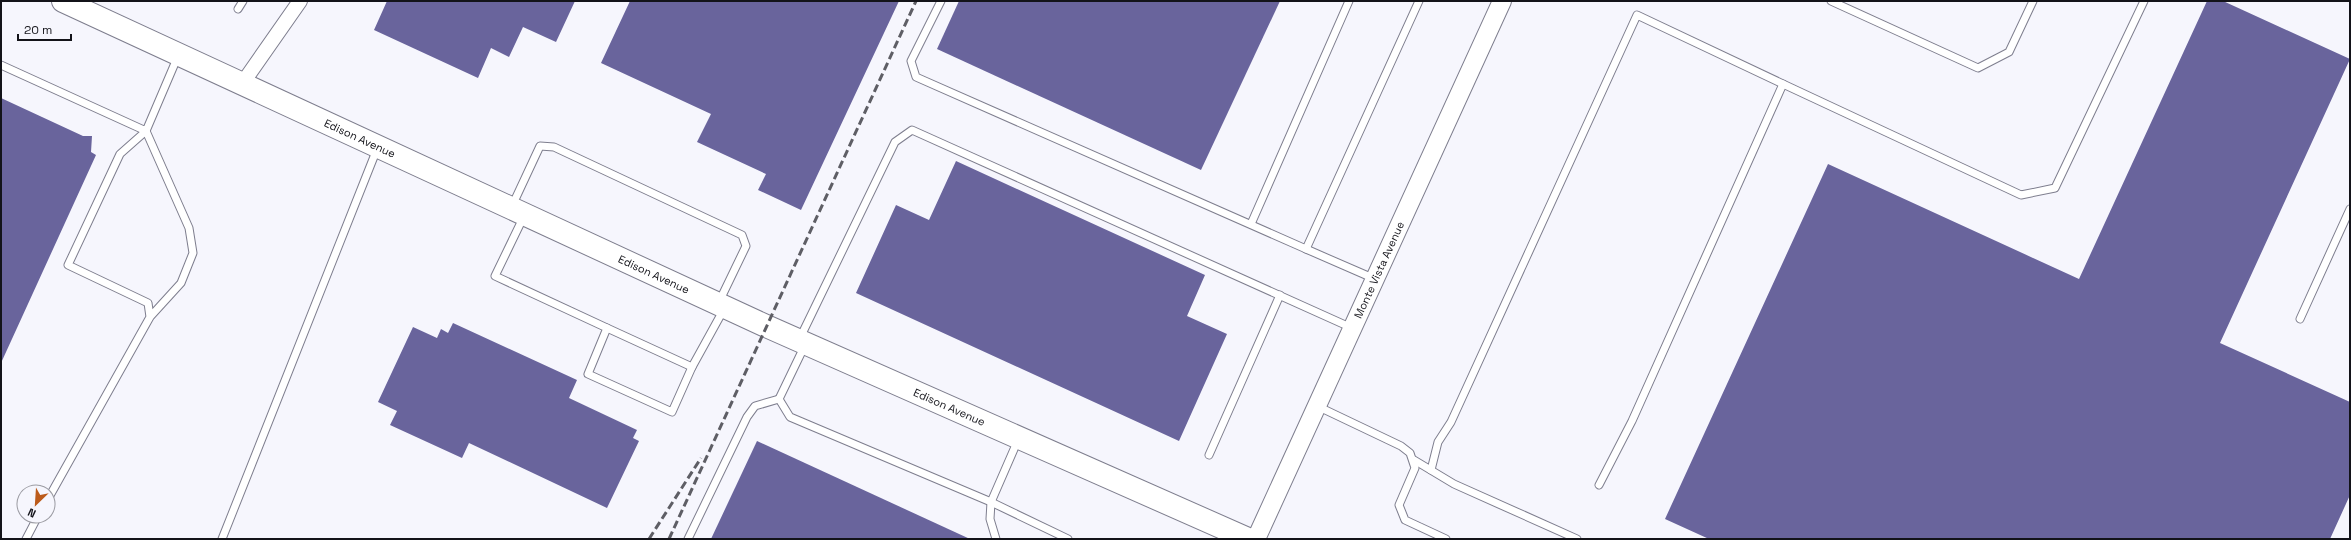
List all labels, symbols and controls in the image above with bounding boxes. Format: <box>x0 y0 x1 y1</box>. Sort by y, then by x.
scale bar <box>18 16 71 42</box>
text: 20 m <box>24 22 52 38</box>
street label: Edison Avenue <box>322 116 398 161</box>
street label: Monte Vista Avenue <box>1351 219 1407 321</box>
street label: Edison Avenue <box>616 252 692 297</box>
street label: Edison Avenue <box>911 385 987 429</box>
north arrow <box>16 484 56 524</box>
text: N <box>25 505 38 521</box>

